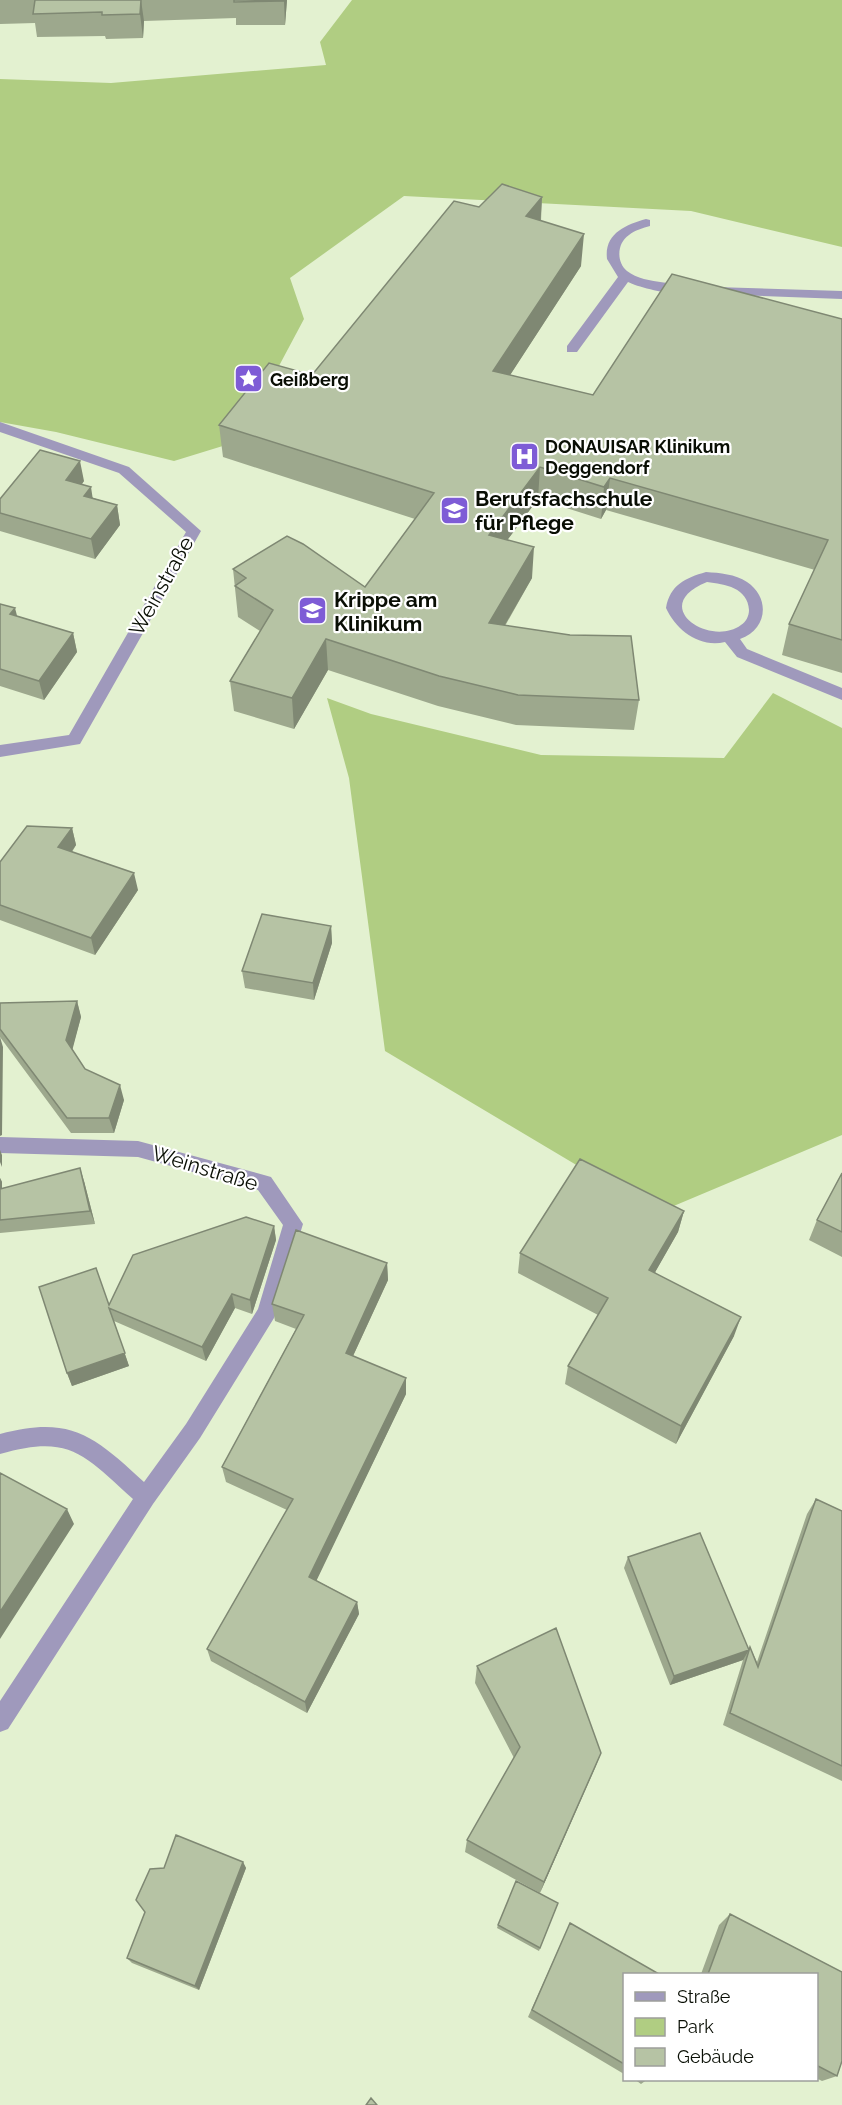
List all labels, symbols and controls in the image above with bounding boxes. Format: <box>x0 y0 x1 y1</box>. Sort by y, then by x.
place icon: Geißberg <box>233 363 265 395</box>
place label: Geißberg <box>270 369 349 390</box>
place label: DONAUISAR Klinikum Deggendorf <box>545 436 730 478</box>
hospital icon: DONAUISAR Klinikum Deggendorf <box>508 440 540 472</box>
place label: Berufsfachschule für Pflege <box>475 486 653 535</box>
school or university icon: Berufsfachschule für Pflege <box>438 494 470 526</box>
street label: Weinstraße <box>124 532 198 640</box>
place label: Krippe am Klinikum <box>334 587 437 636</box>
school or university icon: Krippe am Klinikum <box>297 595 329 627</box>
street label: Weinstraße <box>149 1140 261 1196</box>
legend <box>623 1973 818 2081</box>
text: Straße <box>677 1986 731 2007</box>
text: Park <box>677 2016 714 2037</box>
text: Gebäude <box>677 2046 754 2067</box>

